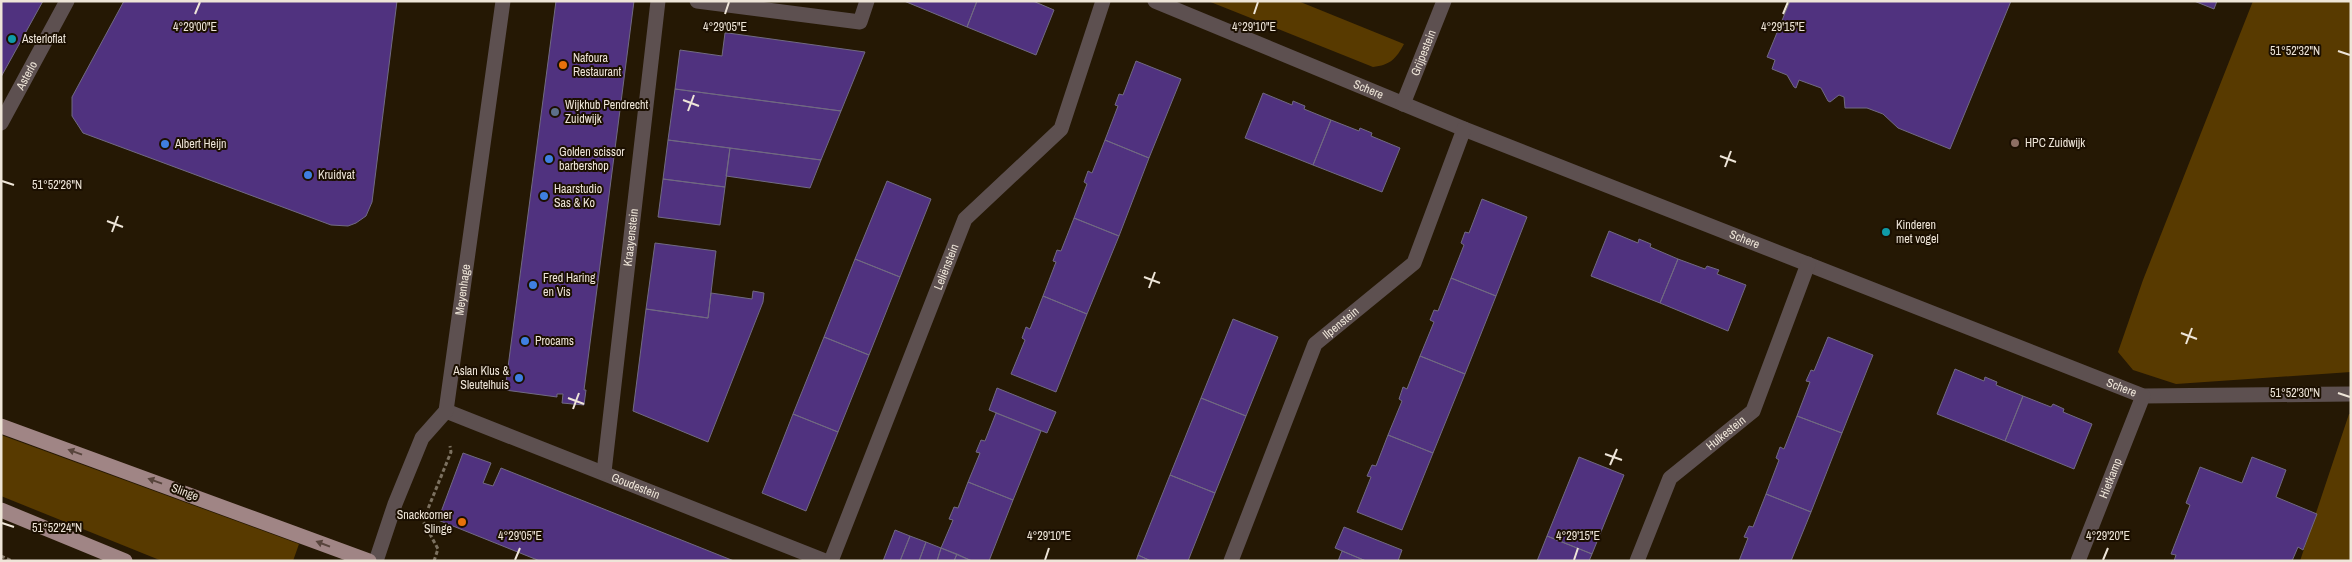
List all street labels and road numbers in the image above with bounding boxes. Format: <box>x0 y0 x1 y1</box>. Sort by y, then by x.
street label: Grijpestein <box>1407 28 1440 78</box>
street label: Asterlo <box>12 58 41 94</box>
street label: Schere <box>1351 76 1386 103</box>
street label: Kraayenstein <box>620 208 642 267</box>
street label: Schere <box>1727 226 1762 253</box>
street label: Leliënstein <box>930 241 963 292</box>
street label: Meyenhage <box>451 263 474 316</box>
street label: Ilpenstein <box>1319 303 1362 343</box>
street label: Schere <box>2104 374 2139 401</box>
street label: Hulkestein <box>1703 412 1749 454</box>
street label: Hietkamp <box>2095 456 2126 501</box>
street label: Goudestein <box>609 469 662 503</box>
street label: Slinge <box>169 480 201 504</box>

